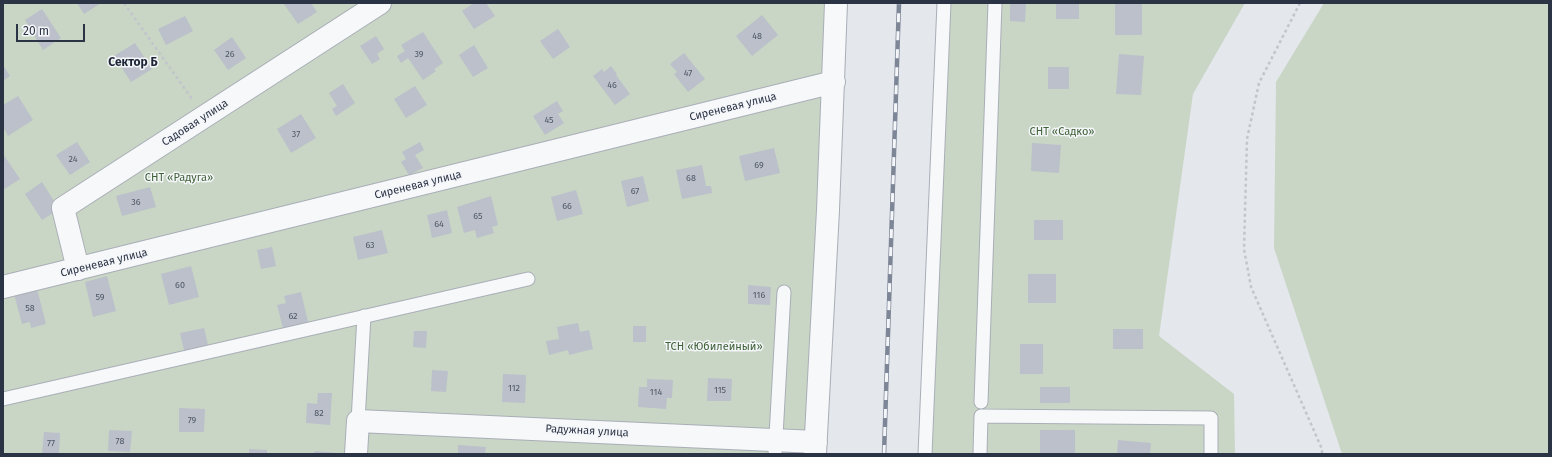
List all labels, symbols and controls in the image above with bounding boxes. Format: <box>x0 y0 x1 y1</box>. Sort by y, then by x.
scale bar <box>18 16 87 42</box>
text: 20 m <box>23 24 49 38</box>
house number: 48 <box>752 31 762 41</box>
house number: 26 <box>225 49 235 59</box>
house number: 39 <box>414 49 424 59</box>
district label: Сектор Б <box>108 56 158 70</box>
house number: 47 <box>684 68 692 78</box>
house number: 46 <box>607 80 617 90</box>
street label: Сиреневая улица <box>688 90 778 124</box>
street label: Садовая улица <box>159 97 231 149</box>
house number: 45 <box>544 115 554 125</box>
park label: СНТ «Садко» <box>1030 125 1094 139</box>
house number: 37 <box>292 129 300 139</box>
house number: 24 <box>69 154 77 164</box>
house number: 69 <box>754 160 764 170</box>
street label: Сиреневая улица <box>373 168 463 202</box>
park label: СНТ «Радуга» <box>145 171 213 185</box>
house number: 68 <box>686 173 696 183</box>
house number: 67 <box>631 186 639 196</box>
house number: 36 <box>131 197 141 207</box>
house number: 66 <box>562 201 572 211</box>
house number: 65 <box>473 211 483 221</box>
house number: 64 <box>434 219 444 229</box>
house number: 63 <box>365 240 375 250</box>
street label: Сиреневая улица <box>59 246 149 280</box>
house number: 60 <box>175 280 185 290</box>
house number: 116 <box>753 290 765 300</box>
house number: 59 <box>95 292 105 302</box>
house number: 58 <box>25 303 35 313</box>
house number: 62 <box>288 311 298 321</box>
park label: ТСН «Юбилейный» <box>665 340 763 354</box>
house number: 112 <box>508 383 520 393</box>
house number: 115 <box>714 385 726 395</box>
house number: 114 <box>650 387 662 397</box>
house number: 82 <box>314 408 324 418</box>
house number: 79 <box>188 415 196 425</box>
street label: Радужная улица <box>545 422 629 440</box>
house number: 78 <box>116 436 124 446</box>
house number: 77 <box>47 438 55 448</box>

